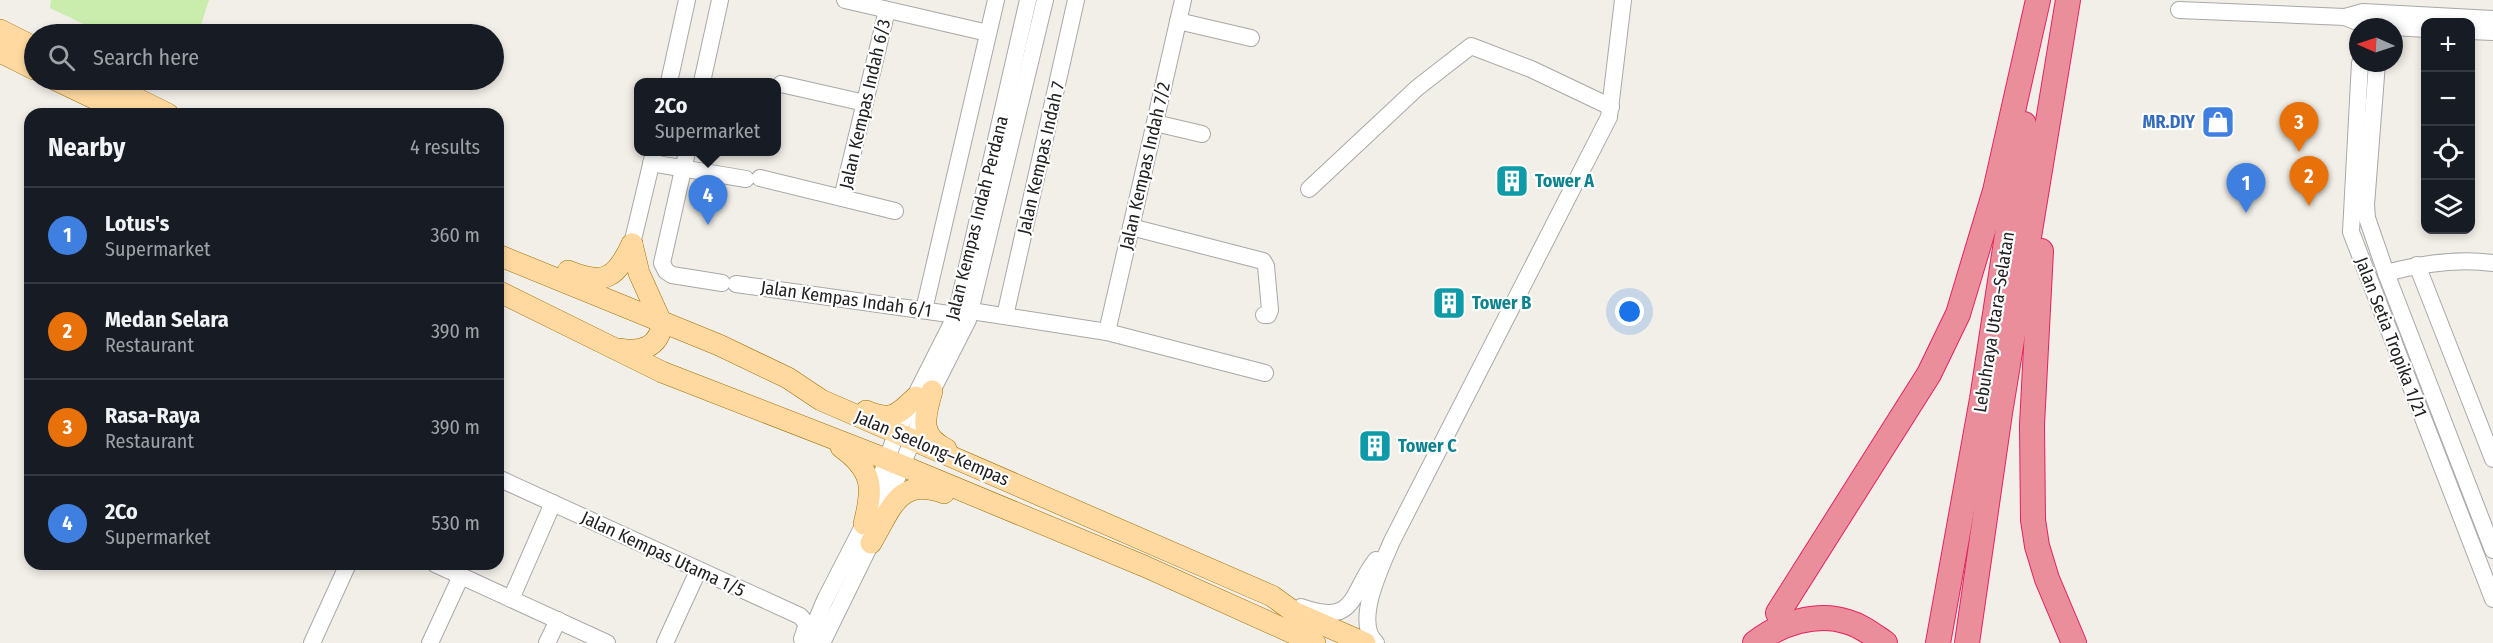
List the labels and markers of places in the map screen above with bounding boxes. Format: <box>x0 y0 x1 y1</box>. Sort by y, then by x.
pin: 3 <box>2280 102 2318 152</box>
shop icon: MR.DIY <box>2200 104 2236 140</box>
place label: MR.DIY <box>2142 111 2195 133</box>
pin: 2 <box>2290 156 2328 206</box>
building icon: Tower A <box>1494 163 1530 199</box>
pin: 1 <box>2226 164 2266 213</box>
place label: Tower A <box>1535 170 1594 192</box>
pin: 4 <box>688 176 728 225</box>
building icon: Tower B <box>1431 285 1467 321</box>
place label: Tower B <box>1472 292 1531 314</box>
building icon: Tower C <box>1357 428 1393 464</box>
place label: Tower C <box>1398 435 1457 457</box>

